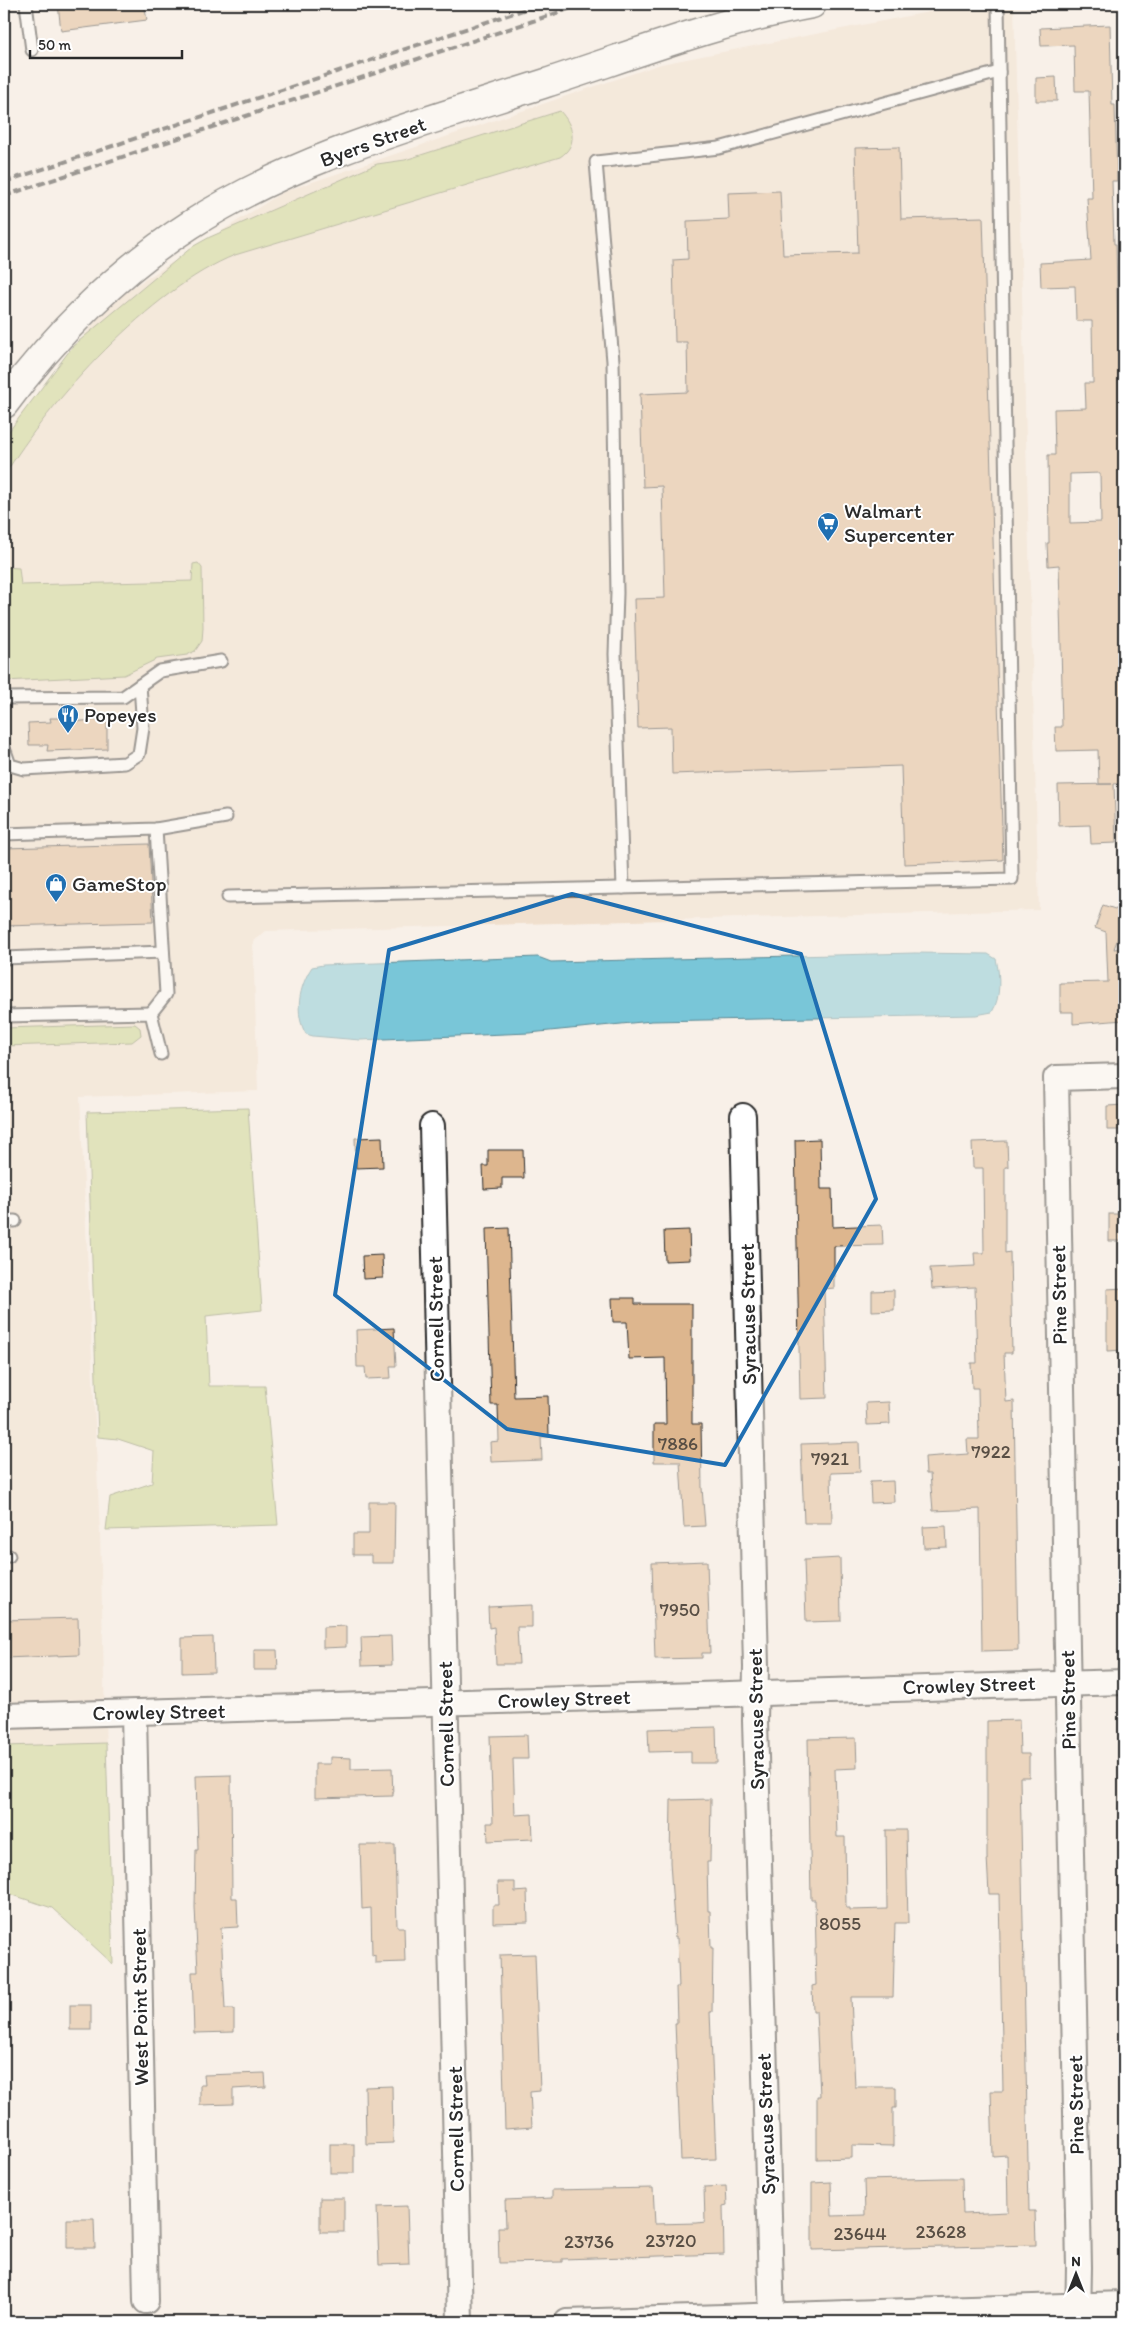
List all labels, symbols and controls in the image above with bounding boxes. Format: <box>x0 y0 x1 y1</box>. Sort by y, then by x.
scale bar <box>30 28 182 60</box>
text: 50 m <box>38 36 71 54</box>
street label: Byers Street <box>316 111 429 172</box>
place label: Walmart Supercenter <box>844 498 955 547</box>
supermarket icon: Walmart Supercenter <box>816 511 840 542</box>
place label: Popeyes <box>84 702 157 727</box>
restaurant icon: Popeyes <box>56 703 80 734</box>
place label: GameStop <box>72 871 167 896</box>
shop icon: GameStop <box>44 872 68 903</box>
street label: Syracuse Street <box>734 1243 761 1385</box>
street label: Pine Street <box>1045 1245 1072 1345</box>
street label: Cornell Street <box>422 1256 449 1382</box>
house number: 7886 <box>658 1432 698 1455</box>
house number: 7922 <box>971 1440 1011 1463</box>
house number: 7921 <box>811 1447 849 1470</box>
house number: 7950 <box>659 1598 701 1621</box>
street label: Syracuse Street <box>742 1648 769 1790</box>
street label: Pine Street <box>1054 1650 1081 1750</box>
street label: Cornell Street <box>432 1661 459 1787</box>
street label: Crowley Street <box>902 1670 1036 1699</box>
street label: Crowley Street <box>497 1684 631 1713</box>
street label: Crowley Street <box>92 1698 226 1725</box>
house number: 8055 <box>819 1912 861 1935</box>
street label: West Point Street <box>126 1928 153 2086</box>
street label: Syracuse Street <box>751 2053 780 2195</box>
street label: Pine Street <box>1062 2055 1089 2155</box>
street label: Cornell Street <box>442 2066 469 2192</box>
house number: 23628 <box>916 2220 966 2243</box>
house number: 23644 <box>833 2222 887 2245</box>
house number: 23720 <box>645 2229 697 2252</box>
house number: 23736 <box>564 2230 614 2253</box>
north arrow <box>1050 2248 1100 2298</box>
text: N <box>1071 2253 1081 2270</box>

